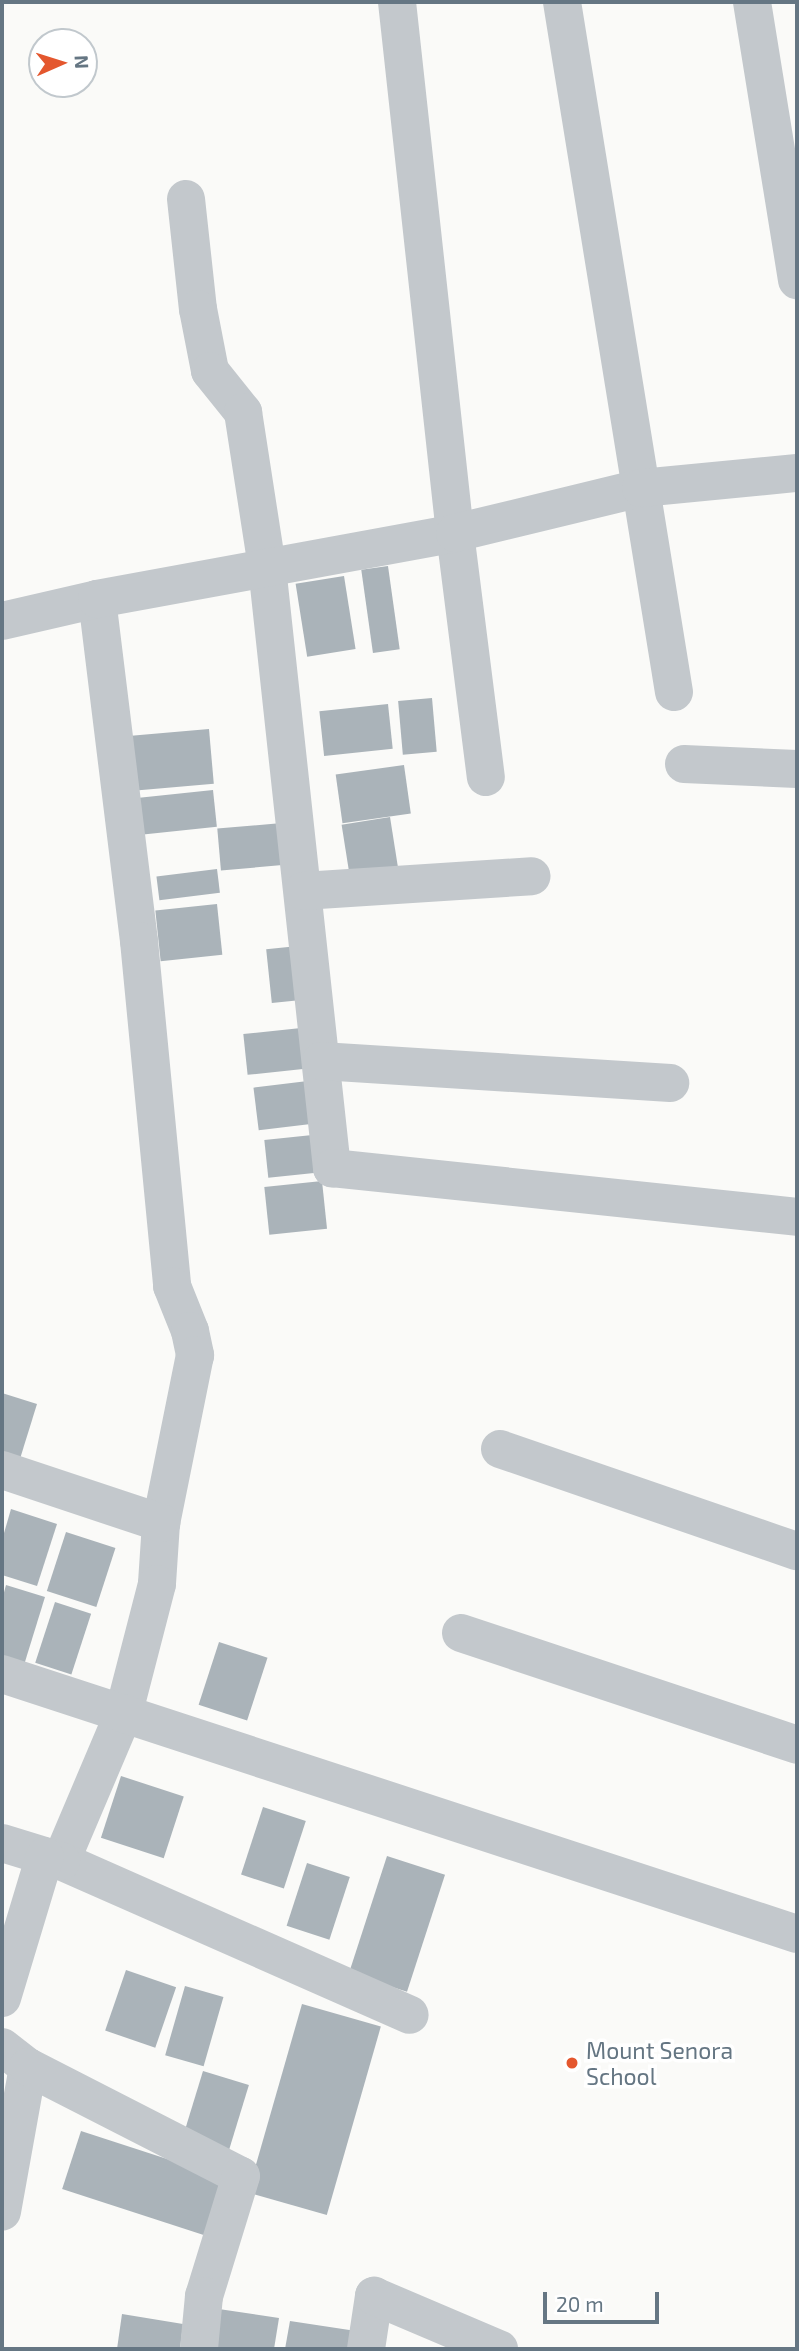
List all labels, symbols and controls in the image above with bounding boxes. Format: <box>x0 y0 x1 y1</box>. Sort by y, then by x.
north arrow <box>28 28 98 98</box>
text: N <box>71 55 94 69</box>
place label: Mount Senora School <box>586 2036 733 2090</box>
marker: Mount Senora School <box>564 2055 580 2071</box>
scale bar <box>547 2278 662 2322</box>
text: 20 m <box>556 2291 604 2316</box>

